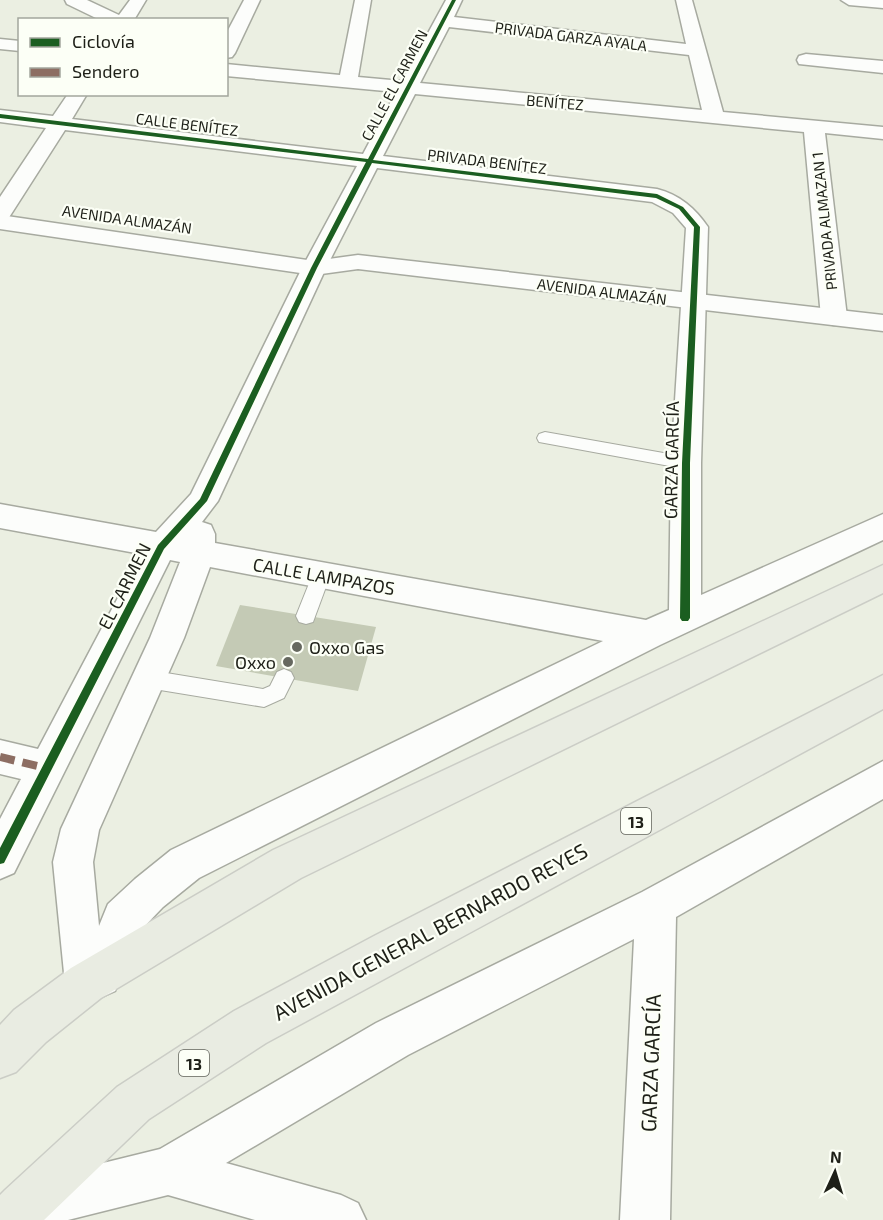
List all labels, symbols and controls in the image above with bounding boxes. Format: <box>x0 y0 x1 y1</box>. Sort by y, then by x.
legend <box>18 18 228 96</box>
street label: PRIVADA GARZA AYALA <box>494 18 649 54</box>
street label: CALLE EL CARMEN <box>357 26 431 144</box>
text: Ciclovía <box>72 30 135 52</box>
text: Sendero <box>72 60 139 82</box>
street label: BENÍTEZ <box>525 91 585 113</box>
street label: CALLE BENÍTEZ <box>135 109 239 139</box>
street label: PRIVADA BENÍTEZ <box>426 145 548 177</box>
street label: PRIVADA ALMAZAN 1 <box>808 151 840 291</box>
street label: AVENIDA ALMAZÁN <box>61 201 193 237</box>
street label: AVENIDA ALMAZÁN <box>536 274 668 308</box>
street label: GARZA GARCÍA <box>659 400 683 519</box>
street label: EL CARMEN <box>93 539 155 633</box>
street label: CALLE LAMPAZOS <box>251 553 397 599</box>
place label: Oxxo Gas <box>309 636 384 658</box>
marker: Oxxo Gas <box>290 640 304 654</box>
place label: Oxxo <box>235 651 276 673</box>
marker: Oxxo <box>281 655 295 669</box>
road number: 13 <box>621 808 651 834</box>
street label: AVENIDA GENERAL BERNARDO REYES <box>269 837 591 1025</box>
street label: GARZA GARCÍA <box>635 994 665 1132</box>
road number: 13 <box>179 1050 209 1076</box>
north arrow <box>805 1142 865 1202</box>
text: N <box>830 1147 843 1166</box>

